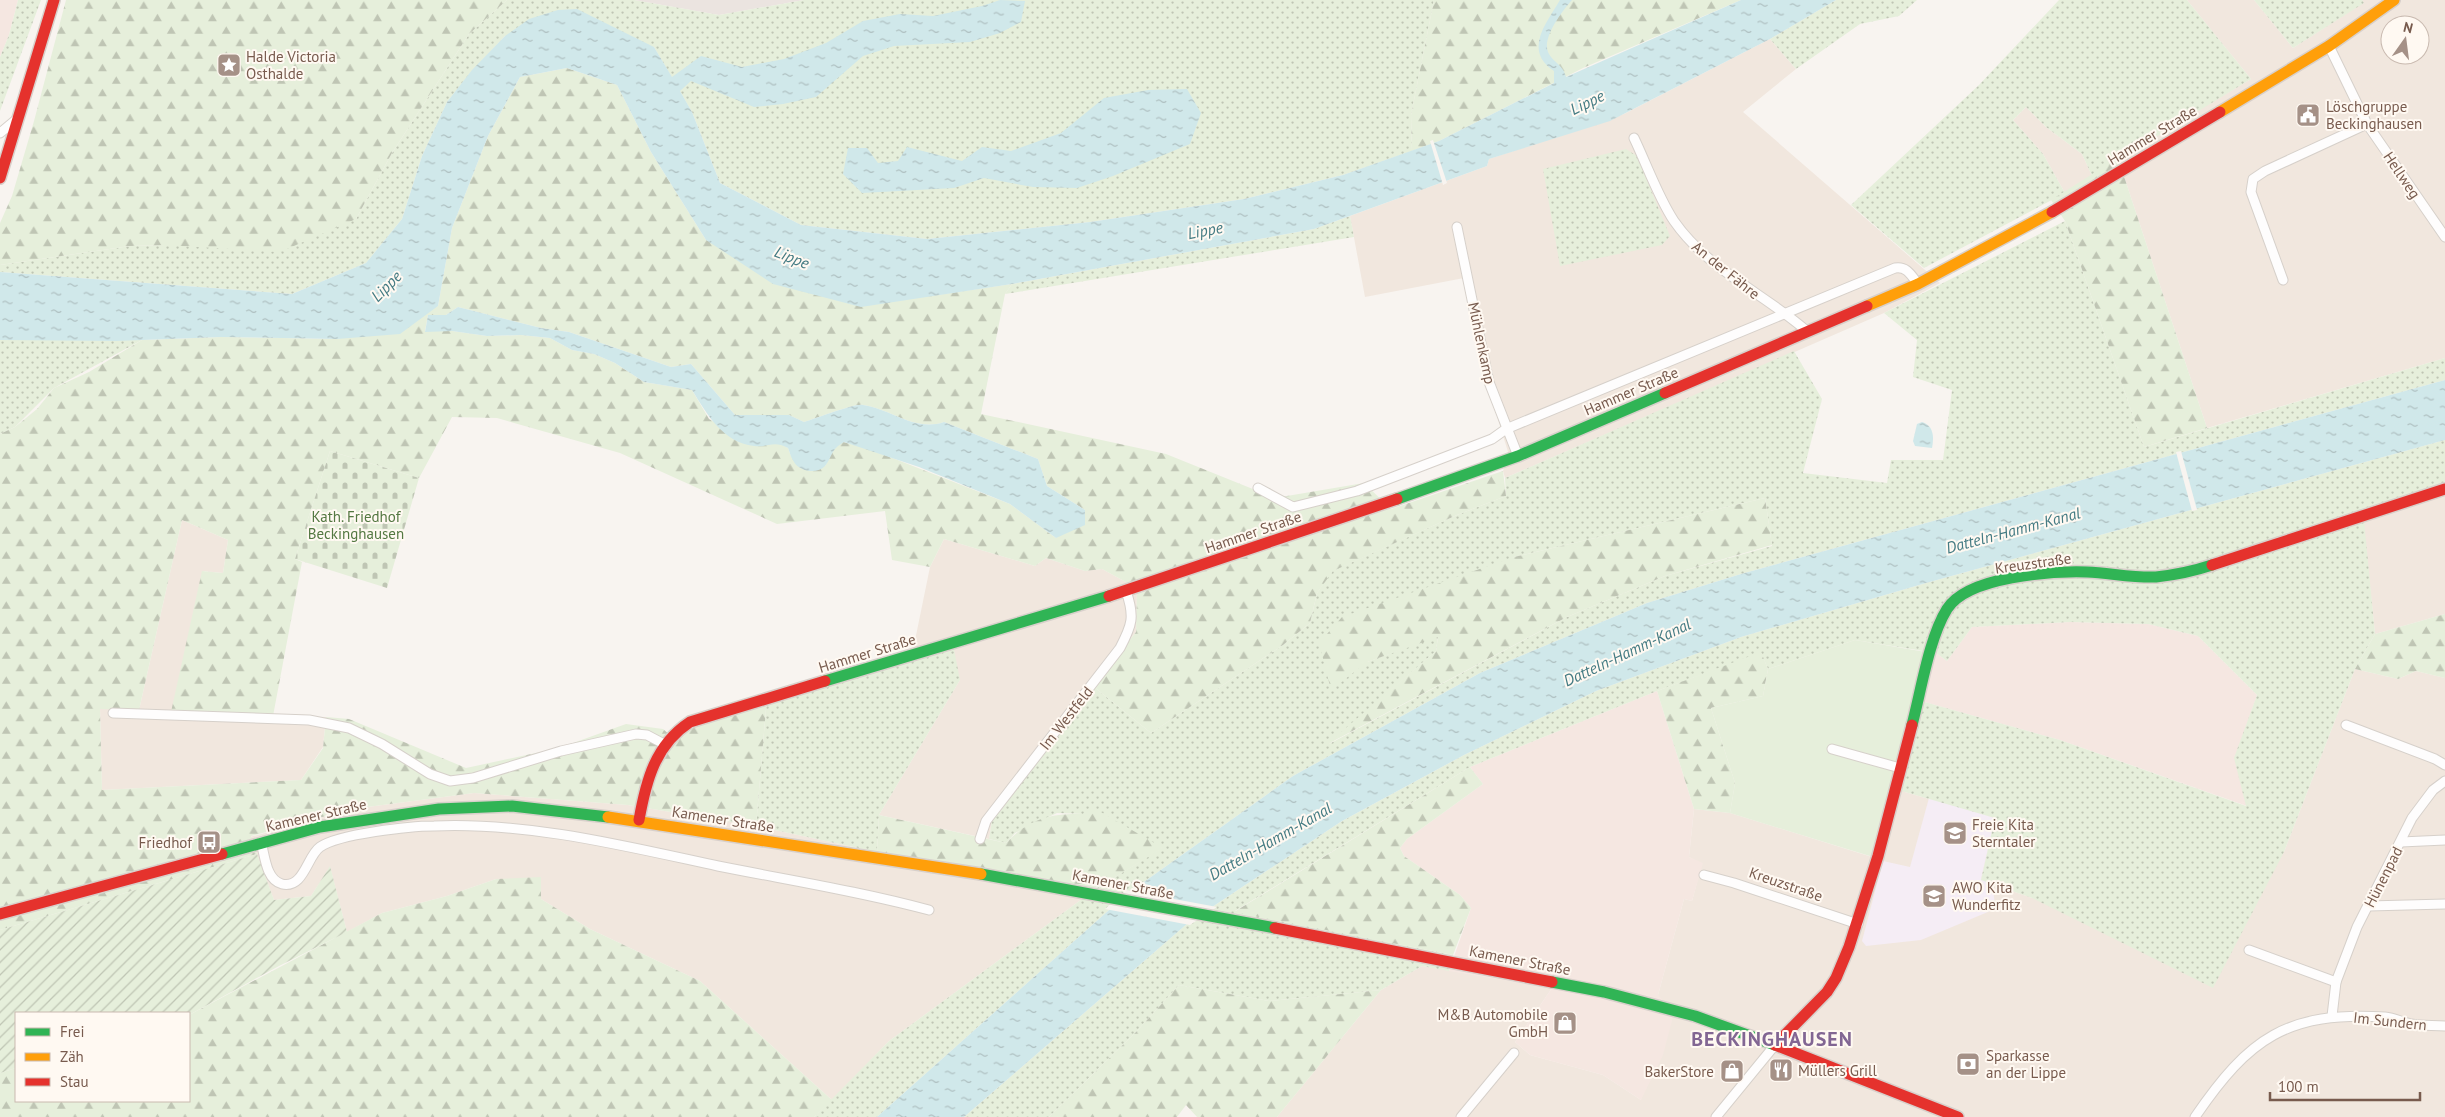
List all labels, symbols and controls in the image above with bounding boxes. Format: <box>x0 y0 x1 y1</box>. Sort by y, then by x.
north arrow <box>2380 15 2430 65</box>
text: N <box>2402 18 2415 37</box>
place label: Halde Victoria Osthalde <box>246 47 336 83</box>
place icon: Halde Victoria Osthalde <box>216 52 242 78</box>
water label: Lippe <box>1567 85 1608 119</box>
place label: Löschgruppe Beckinghausen <box>2326 97 2422 133</box>
street label: Hammer Straße <box>2104 101 2200 169</box>
public building icon: Löschgruppe Beckinghausen <box>2295 102 2321 128</box>
street label: Hellweg <box>2379 148 2425 202</box>
water label: Lippe <box>1186 217 1225 243</box>
street label: An der Fähre <box>1688 237 1764 303</box>
water label: Lippe <box>772 241 813 273</box>
water label: Lippe <box>366 266 406 306</box>
street label: Mühlenkamp <box>1464 300 1500 386</box>
street label: Hammer Straße <box>1581 363 1681 419</box>
water label: Datteln-Hamm-Kanal <box>1944 502 2083 558</box>
park label: Kath. Friedhof Beckinghausen <box>308 507 404 543</box>
street label: Hammer Straße <box>1202 507 1304 557</box>
street label: Kreuzstraße <box>1994 548 2072 578</box>
water label: Datteln-Hamm-Kanal <box>1560 613 1694 690</box>
street label: Hammer Straße <box>816 629 918 677</box>
street label: Im Westfeld <box>1035 682 1097 754</box>
street label: Kamener Straße <box>264 794 368 836</box>
water label: Datteln-Hamm-Kanal <box>1205 797 1335 884</box>
street label: Kamener Straße <box>671 802 775 836</box>
place label: Freie Kita Sterntaler <box>1972 815 2035 851</box>
school or university icon: Freie Kita Sterntaler <box>1942 820 1968 846</box>
bus stop icon: Friedhof <box>196 829 222 855</box>
place label: Friedhof <box>139 833 193 852</box>
street label: Hünenpad <box>2360 843 2406 911</box>
street label: Kreuzstraße <box>1747 863 1825 905</box>
street label: Kamener Straße <box>1071 865 1175 903</box>
place label: AWO Kita Wunderfitz <box>1952 878 2021 914</box>
school or university icon: AWO Kita Wunderfitz <box>1921 883 1947 909</box>
street label: Kamener Straße <box>1468 941 1572 979</box>
place label: M&B Automobile GmbH <box>1437 1005 1548 1041</box>
street label: Im Sundern <box>2352 1008 2428 1034</box>
shop icon: M&B Automobile GmbH <box>1552 1010 1578 1036</box>
legend <box>15 1012 190 1102</box>
text: Frei <box>60 1022 85 1041</box>
district label: BECKINGHAUSEN <box>1691 1026 1853 1052</box>
place label: Sparkasse an der Lippe <box>1986 1046 2066 1082</box>
text: Zäh <box>60 1047 84 1066</box>
bank icon: Sparkasse an der Lippe <box>1955 1051 1981 1077</box>
restaurant icon: Müllers Grill <box>1768 1057 1794 1083</box>
shop icon: BakerStore <box>1719 1058 1745 1084</box>
place label: Müllers Grill <box>1798 1061 1877 1080</box>
place label: BakerStore <box>1644 1062 1714 1081</box>
scale bar <box>2270 1070 2420 1102</box>
text: Stau <box>60 1072 89 1091</box>
text: 100 m <box>2278 1077 2319 1096</box>

